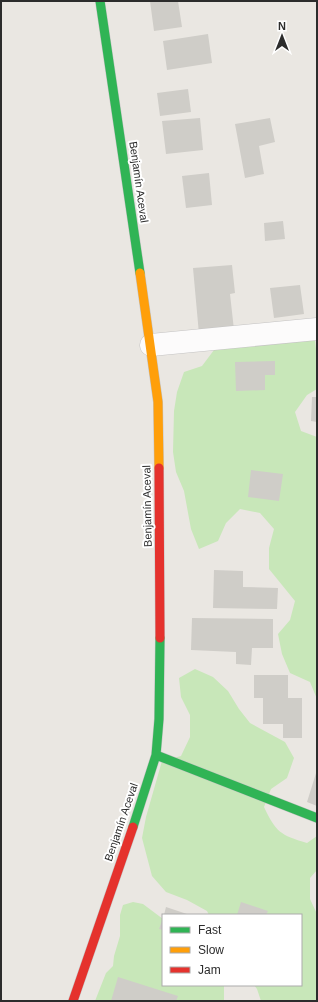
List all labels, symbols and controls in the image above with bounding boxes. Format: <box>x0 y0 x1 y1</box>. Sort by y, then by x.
north arrow <box>262 16 302 56</box>
text: N <box>278 20 286 32</box>
street label: Benjamín Aceval <box>127 141 151 223</box>
street label: Benjamín Aceval <box>140 465 154 547</box>
street label: Benjamín Aceval <box>102 781 140 863</box>
legend <box>162 914 302 986</box>
text: Fast <box>198 923 222 937</box>
text: Slow <box>198 943 224 957</box>
text: Jam <box>198 963 221 977</box>

